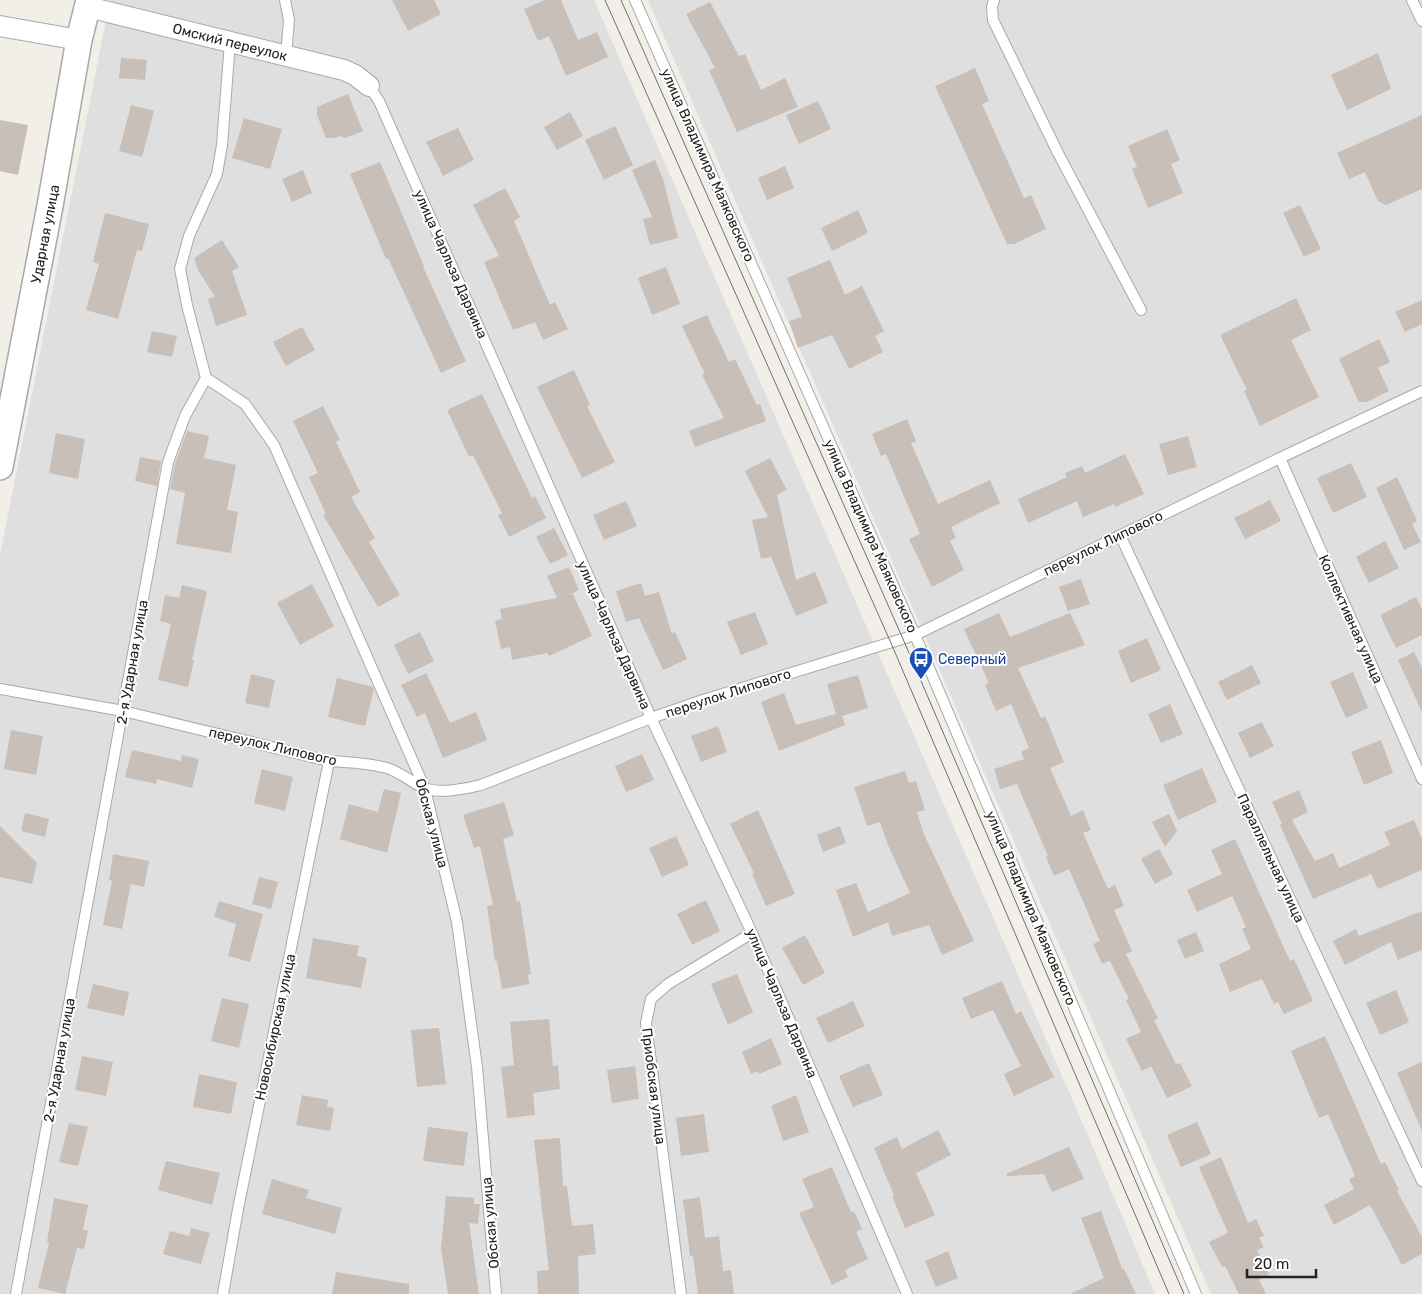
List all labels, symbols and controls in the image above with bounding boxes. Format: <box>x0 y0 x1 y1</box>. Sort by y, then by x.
street label: Омский переулок <box>171 20 290 65</box>
street label: улица Владимира Маяковского <box>657 66 758 264</box>
street label: Ударная улица <box>28 183 63 285</box>
street label: улица Чарльза Дарвина <box>410 187 491 341</box>
street label: улица Владимира Маяковского <box>820 437 921 635</box>
street label: переулок Липового <box>1041 507 1166 580</box>
street label: Коллективная улица <box>1314 552 1387 686</box>
street label: улица Чарльза Дарвина <box>573 558 654 712</box>
street label: 2-я Ударная улица <box>113 599 152 726</box>
bus stop icon: Северный <box>908 646 934 680</box>
place label: Северный <box>938 651 1006 668</box>
street label: переулок Липового <box>663 665 793 722</box>
street label: переулок Липового <box>207 723 339 769</box>
street label: Обская улица <box>411 777 452 870</box>
street label: Параллельная улица <box>1233 791 1308 925</box>
street label: улица Владимира Маяковского <box>982 808 1079 1008</box>
street label: улица Чарльза Дарвина <box>742 926 821 1081</box>
street label: Новосибирская улица <box>252 952 299 1102</box>
street label: 2-я Ударная улица <box>40 997 79 1124</box>
street label: Приобская улица <box>638 1027 669 1145</box>
street label: Обская улица <box>478 1176 503 1269</box>
scale bar <box>1247 1246 1316 1278</box>
text: 20 m <box>1254 1255 1289 1273</box>

